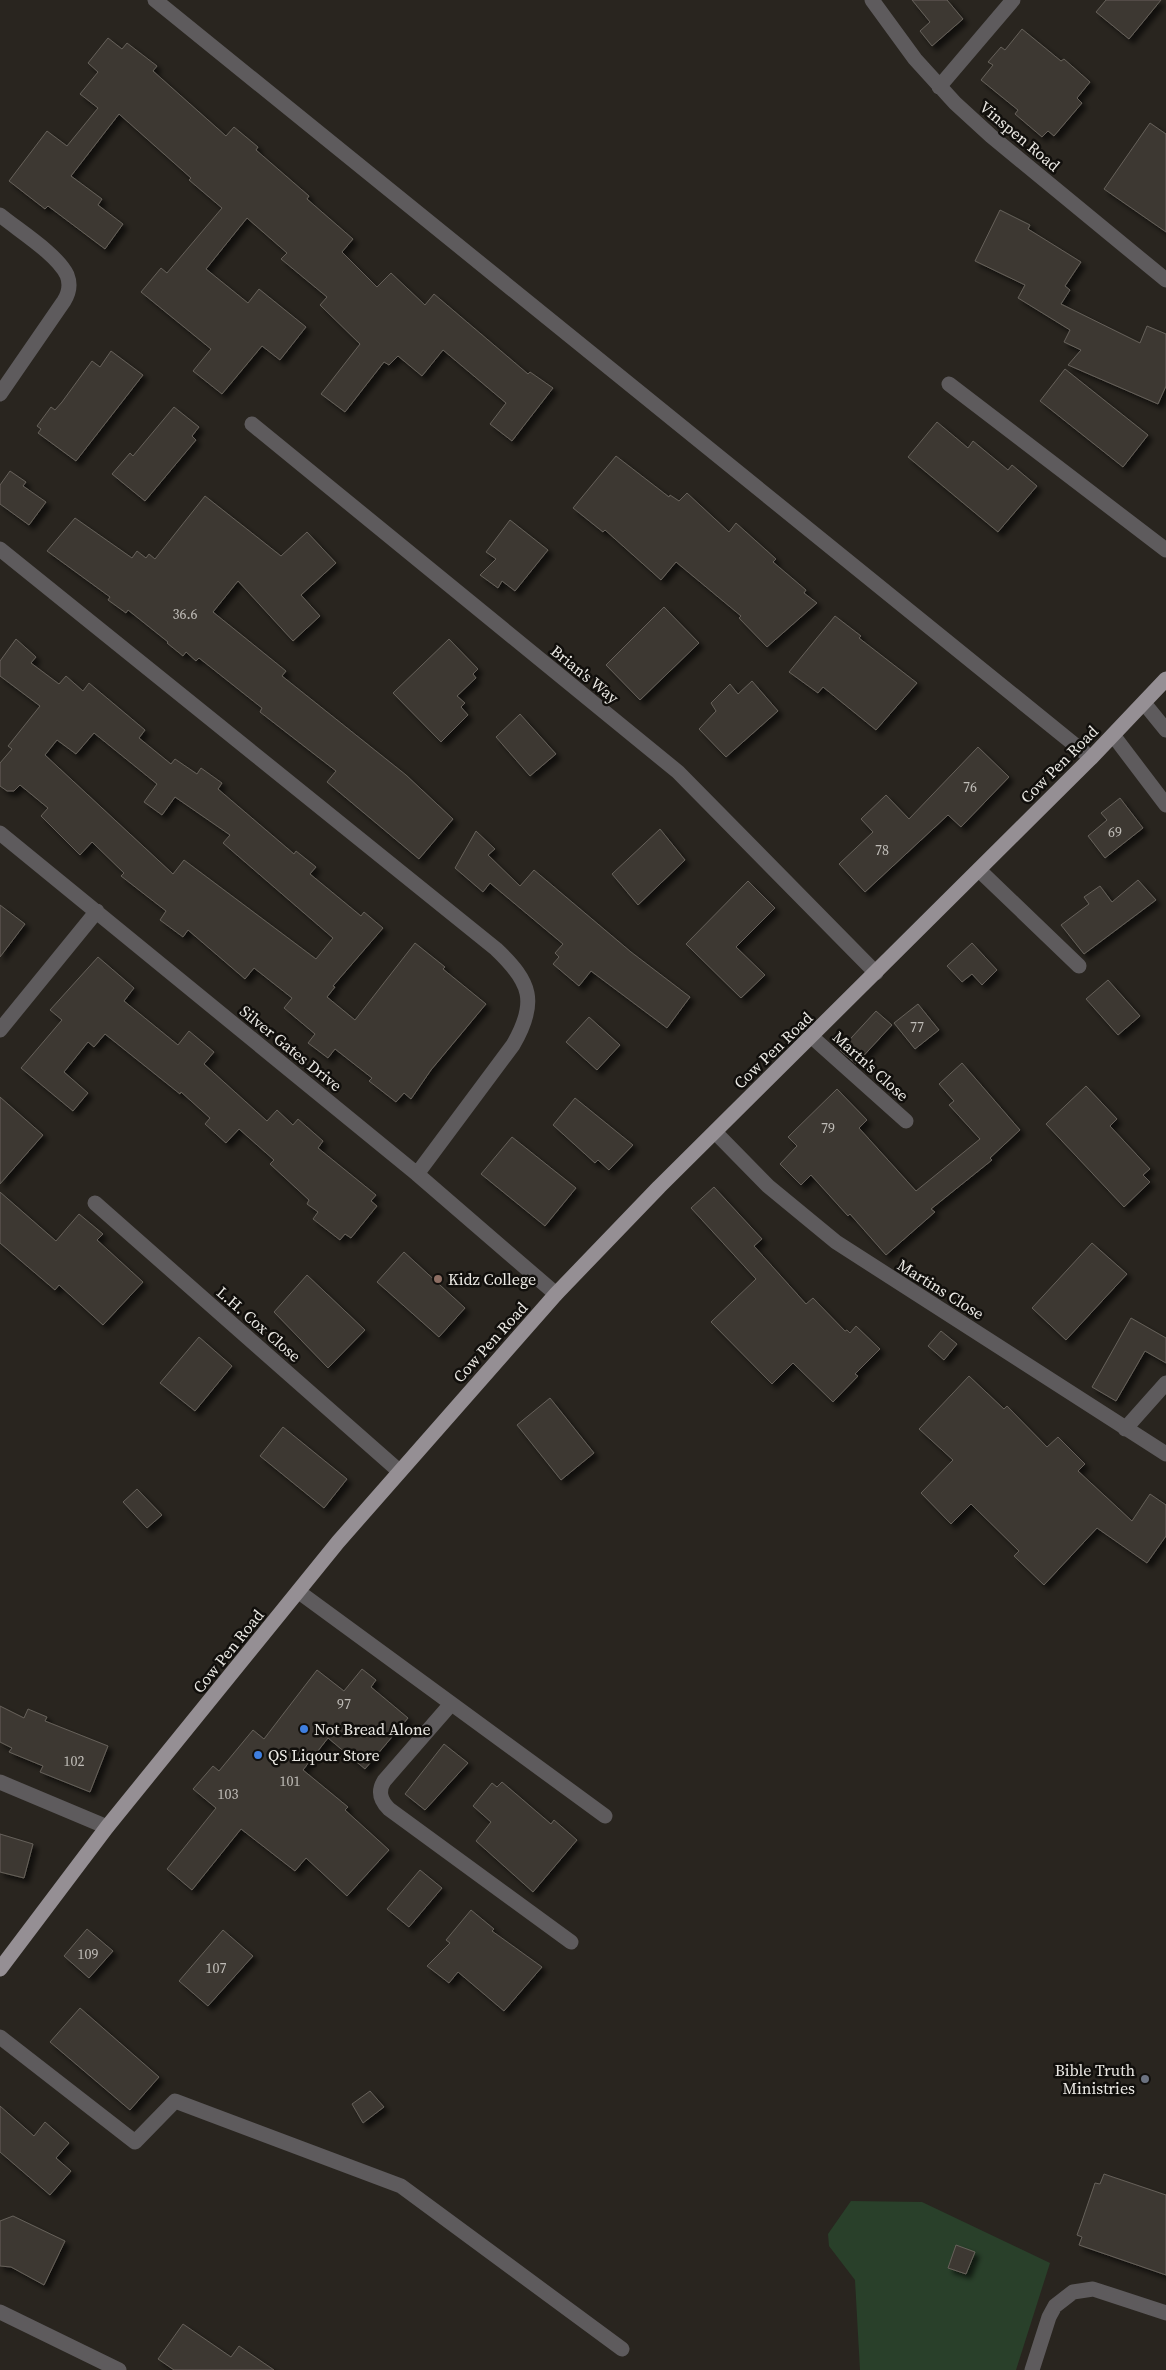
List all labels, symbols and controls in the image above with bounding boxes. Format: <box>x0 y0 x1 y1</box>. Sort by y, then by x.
street label: Vinspen Road <box>975 96 1065 176</box>
house number: 36.6 <box>172 604 198 624</box>
street label: Brian's Way <box>546 640 624 709</box>
street label: Cow Pen Road <box>1015 720 1103 808</box>
house number: 76 <box>963 777 977 797</box>
house number: 69 <box>1108 822 1122 842</box>
house number: 78 <box>875 840 889 860</box>
street label: Silver Gates Drive <box>235 1000 347 1096</box>
street label: Cow Pen Road <box>729 1007 817 1093</box>
house number: 77 <box>910 1017 924 1037</box>
street label: Martn's Close <box>828 1026 914 1106</box>
house number: 79 <box>821 1118 835 1138</box>
street label: Martins Close <box>893 1254 989 1324</box>
place label: Kidz College <box>448 1268 536 1290</box>
marker: Kidz College <box>432 1273 444 1285</box>
street label: L.H. Cox Close <box>212 1281 306 1367</box>
street label: Cow Pen Road <box>448 1297 532 1387</box>
street label: Cow Pen Road <box>187 1605 269 1697</box>
house number: 97 <box>337 1694 351 1714</box>
place label: Not Bread Alone <box>314 1718 431 1740</box>
marker: Not Bread Alone <box>298 1723 310 1735</box>
place label: QS Liqour Store <box>268 1744 380 1766</box>
marker: QS Liqour Store <box>252 1749 264 1761</box>
house number: 102 <box>64 1751 85 1771</box>
house number: 101 <box>280 1771 301 1791</box>
house number: 103 <box>218 1784 239 1804</box>
house number: 109 <box>78 1944 99 1964</box>
house number: 107 <box>206 1958 227 1978</box>
place label: Bible Truth Ministries <box>1055 2059 1135 2099</box>
marker: Bible Truth Ministries <box>1139 2073 1151 2085</box>

